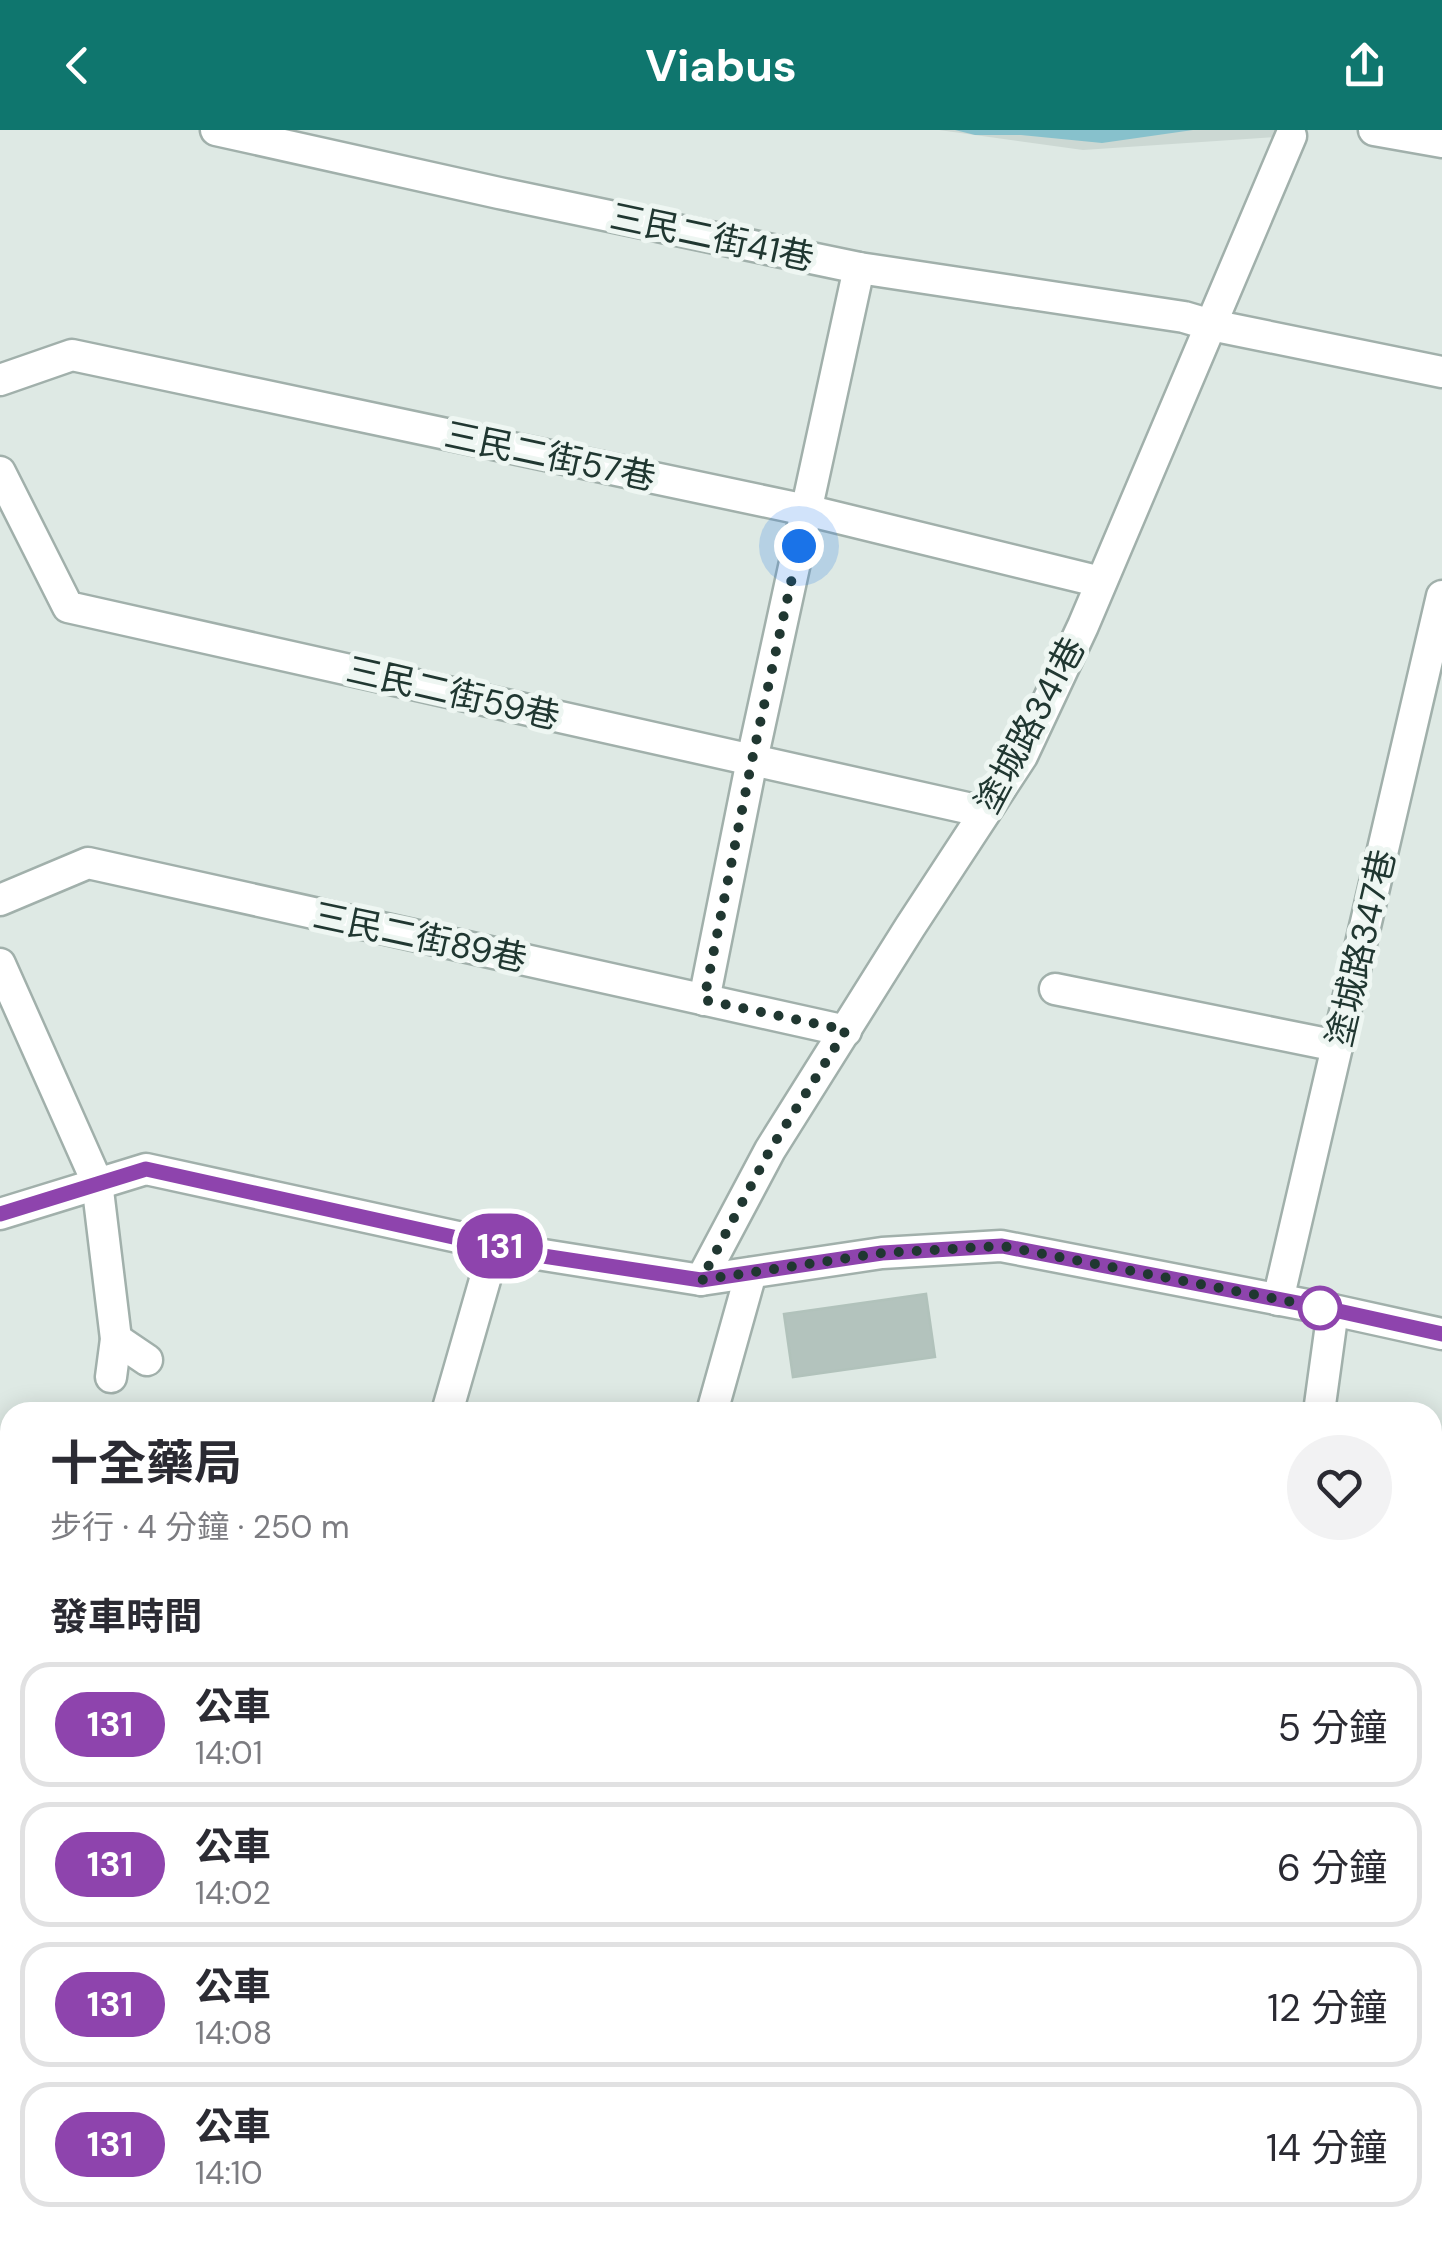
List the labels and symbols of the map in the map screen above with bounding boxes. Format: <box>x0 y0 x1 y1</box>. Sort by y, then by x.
street label: 三民二街41巷 <box>606 193 818 281</box>
street label: 三民二街57巷 <box>440 411 660 501</box>
your location <box>774 521 824 571</box>
street label: 塗城路341巷 <box>964 629 1096 821</box>
street label: 三民二街59巷 <box>342 646 564 740</box>
street label: 塗城路347巷 <box>1316 845 1406 1051</box>
street label: 三民二街89巷 <box>309 892 531 982</box>
line badge: 131 <box>442 1214 558 1278</box>
unlabelled marker <box>1299 1287 1341 1329</box>

